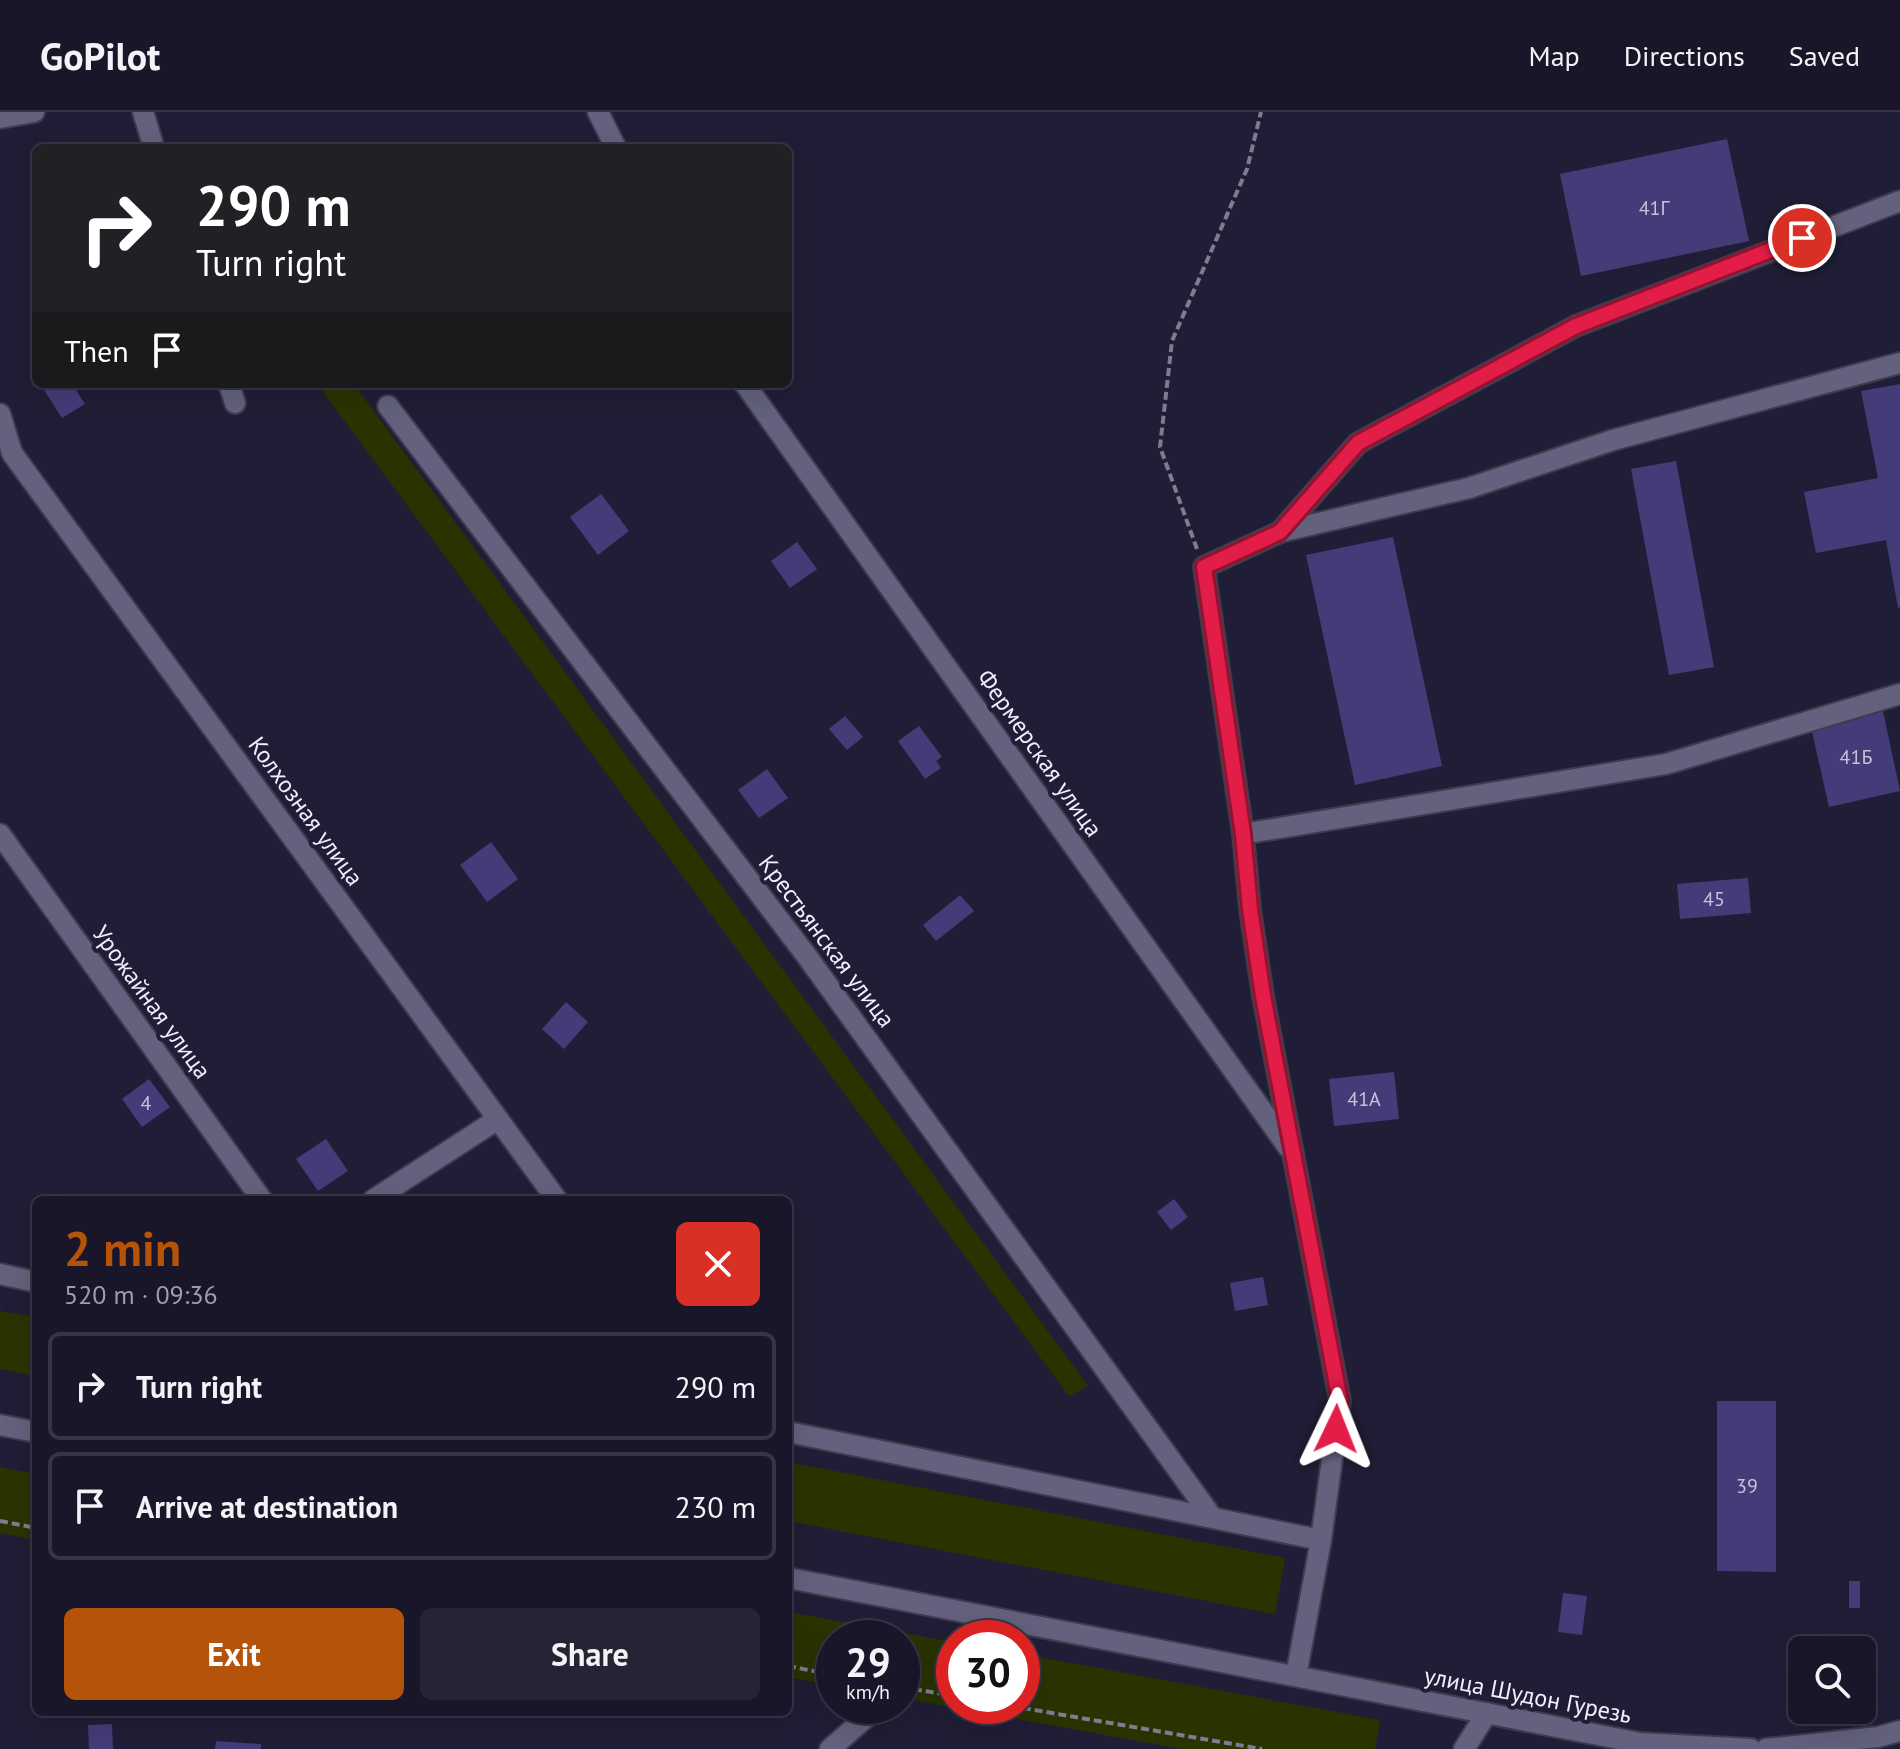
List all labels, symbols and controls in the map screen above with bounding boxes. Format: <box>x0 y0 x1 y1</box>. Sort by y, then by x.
text: GoPilot <box>40 31 160 80</box>
text: Map <box>1529 37 1580 74</box>
text: Directions <box>1624 37 1745 74</box>
text: Saved <box>1789 37 1860 74</box>
text: 290 m <box>196 169 351 241</box>
icon: right <box>64 176 168 280</box>
house number: 41Г <box>1639 195 1670 221</box>
pin <box>1768 204 1836 272</box>
icon: arrive <box>1780 216 1824 260</box>
text: Turn right <box>196 239 346 286</box>
icon: arrive <box>145 328 189 372</box>
text: Then <box>64 331 129 370</box>
street label: Фермерская улица <box>971 663 1109 843</box>
street label: Колхозная улица <box>241 730 371 892</box>
house number: 41Б <box>1840 744 1872 770</box>
street label: Крестьянская улица <box>752 849 902 1033</box>
house number: 45 <box>1703 886 1725 912</box>
street label: Урожайная улица <box>86 919 218 1085</box>
house number: 41А <box>1347 1086 1381 1112</box>
house number: 4 <box>141 1090 152 1116</box>
text: 2 min <box>64 1217 181 1279</box>
button: close <box>676 1222 760 1306</box>
text: 520 m · 09:36 <box>64 1278 218 1311</box>
icon: right <box>68 1364 112 1408</box>
text: Turn right <box>136 1367 262 1406</box>
text: 290 m <box>675 1367 756 1406</box>
position arrow <box>1294 1387 1378 1471</box>
house number: 39 <box>1736 1473 1758 1499</box>
icon: arrive <box>68 1484 112 1528</box>
text: Arrive at destination <box>136 1487 398 1526</box>
text: 230 m <box>675 1487 756 1526</box>
button: Exit <box>64 1608 404 1700</box>
button: Share <box>420 1608 760 1700</box>
speed limit sign: 30 <box>936 1620 1040 1724</box>
text: 29 <box>845 1636 891 1688</box>
map controls <box>1788 1636 1876 1724</box>
button: search <box>1788 1636 1876 1724</box>
street label: улица Шудон Гурезь <box>1422 1660 1634 1730</box>
text: km/h <box>846 1679 890 1705</box>

